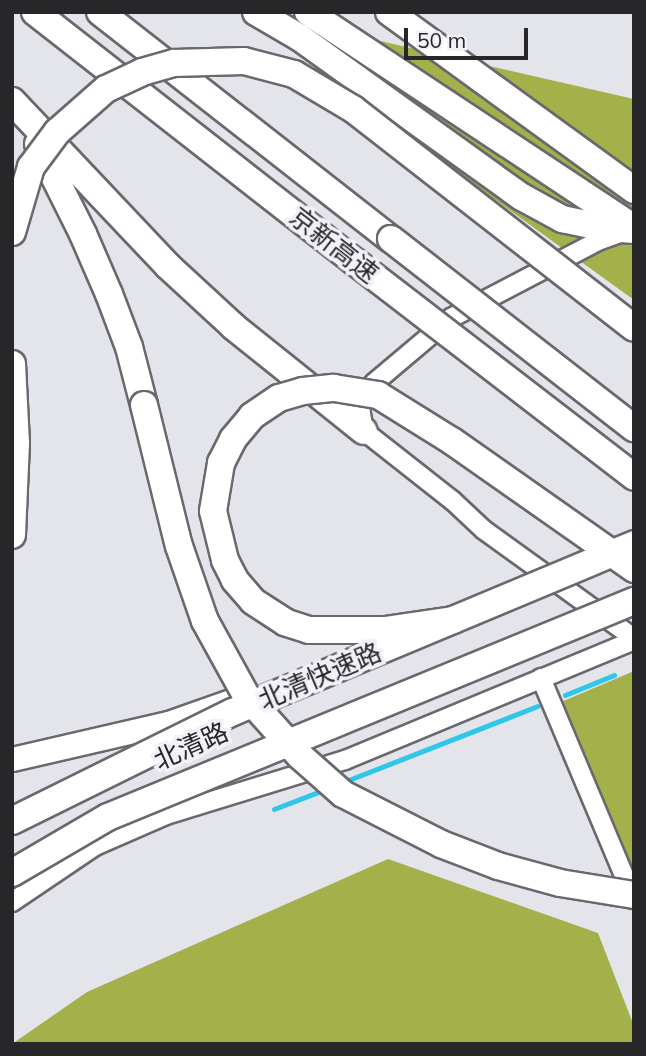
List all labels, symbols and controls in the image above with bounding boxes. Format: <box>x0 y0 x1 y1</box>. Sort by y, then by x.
scale bar <box>408 14 532 58</box>
text: 50 m <box>417 27 466 53</box>
street label: 京新高速 <box>283 201 385 289</box>
street label: 北清快速路 <box>254 636 386 716</box>
street label: 北清路 <box>149 716 233 776</box>

